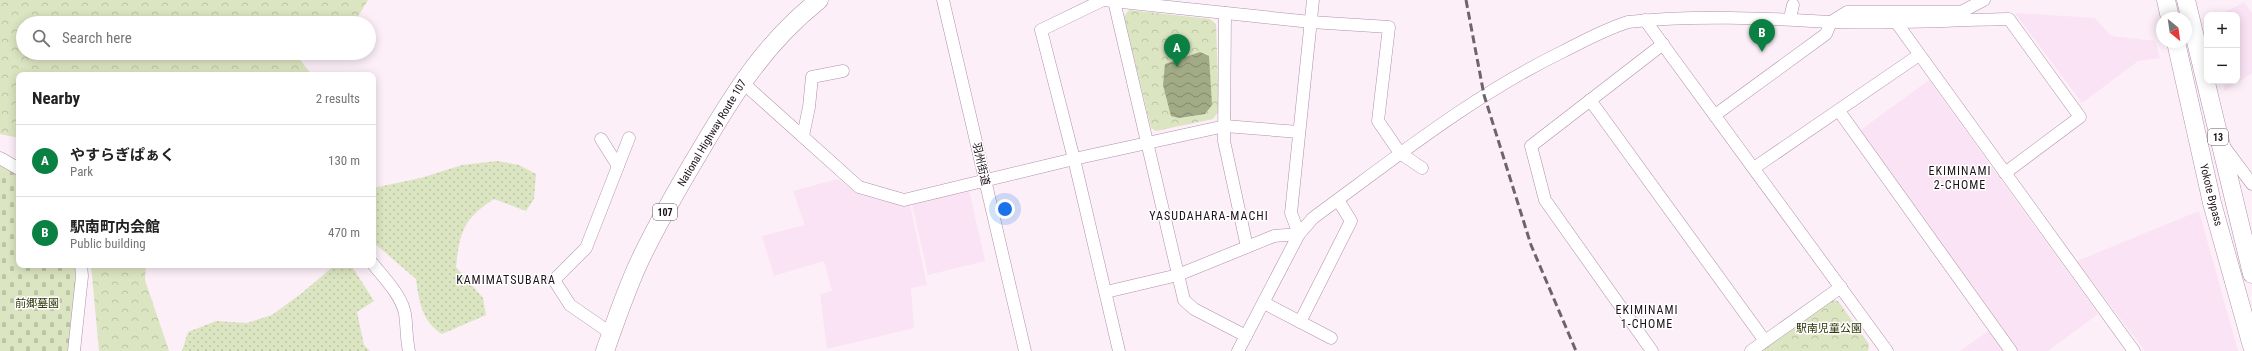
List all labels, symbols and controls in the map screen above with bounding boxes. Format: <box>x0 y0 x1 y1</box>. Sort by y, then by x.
north arrow <box>2156 12 2192 48</box>
map controls <box>2204 12 2240 84</box>
button: + <box>2204 12 2240 48</box>
search box <box>16 16 376 60</box>
pin: B <box>1749 19 1775 52</box>
icon: search <box>30 27 52 49</box>
text: Search here <box>62 29 132 47</box>
pin: A <box>1164 34 1190 67</box>
button: − <box>2204 48 2240 84</box>
street label: National Highway Route 107 <box>675 77 749 189</box>
text: Nearby <box>32 88 80 108</box>
text: 2 results <box>316 91 360 106</box>
road number: 13 <box>2208 129 2228 145</box>
street label: 羽州街道 <box>970 141 992 187</box>
text: やすらぎぱぁく <box>70 146 175 164</box>
text: A <box>41 153 49 168</box>
text: 130 m <box>328 153 360 168</box>
street label: Yokote Bypass <box>2197 163 2225 227</box>
text: Park <box>70 164 93 179</box>
district label: EKIMINAMI 2-CHOME <box>1928 164 1992 192</box>
your location <box>995 199 1015 219</box>
road number: 107 <box>653 204 677 220</box>
district label: YASUDAHARA-MACHI <box>1149 209 1269 223</box>
text: 駅南町内会館 <box>70 218 160 236</box>
text: B <box>41 225 49 240</box>
text: 470 m <box>328 225 360 240</box>
text: Public building <box>70 236 146 251</box>
district label: KAMIMATSUBARA <box>456 273 556 287</box>
park label: 前郷墓園 <box>15 297 59 310</box>
district label: EKIMINAMI 1-CHOME <box>1615 303 1679 331</box>
park label: 駅南児童公園 <box>1796 322 1862 335</box>

